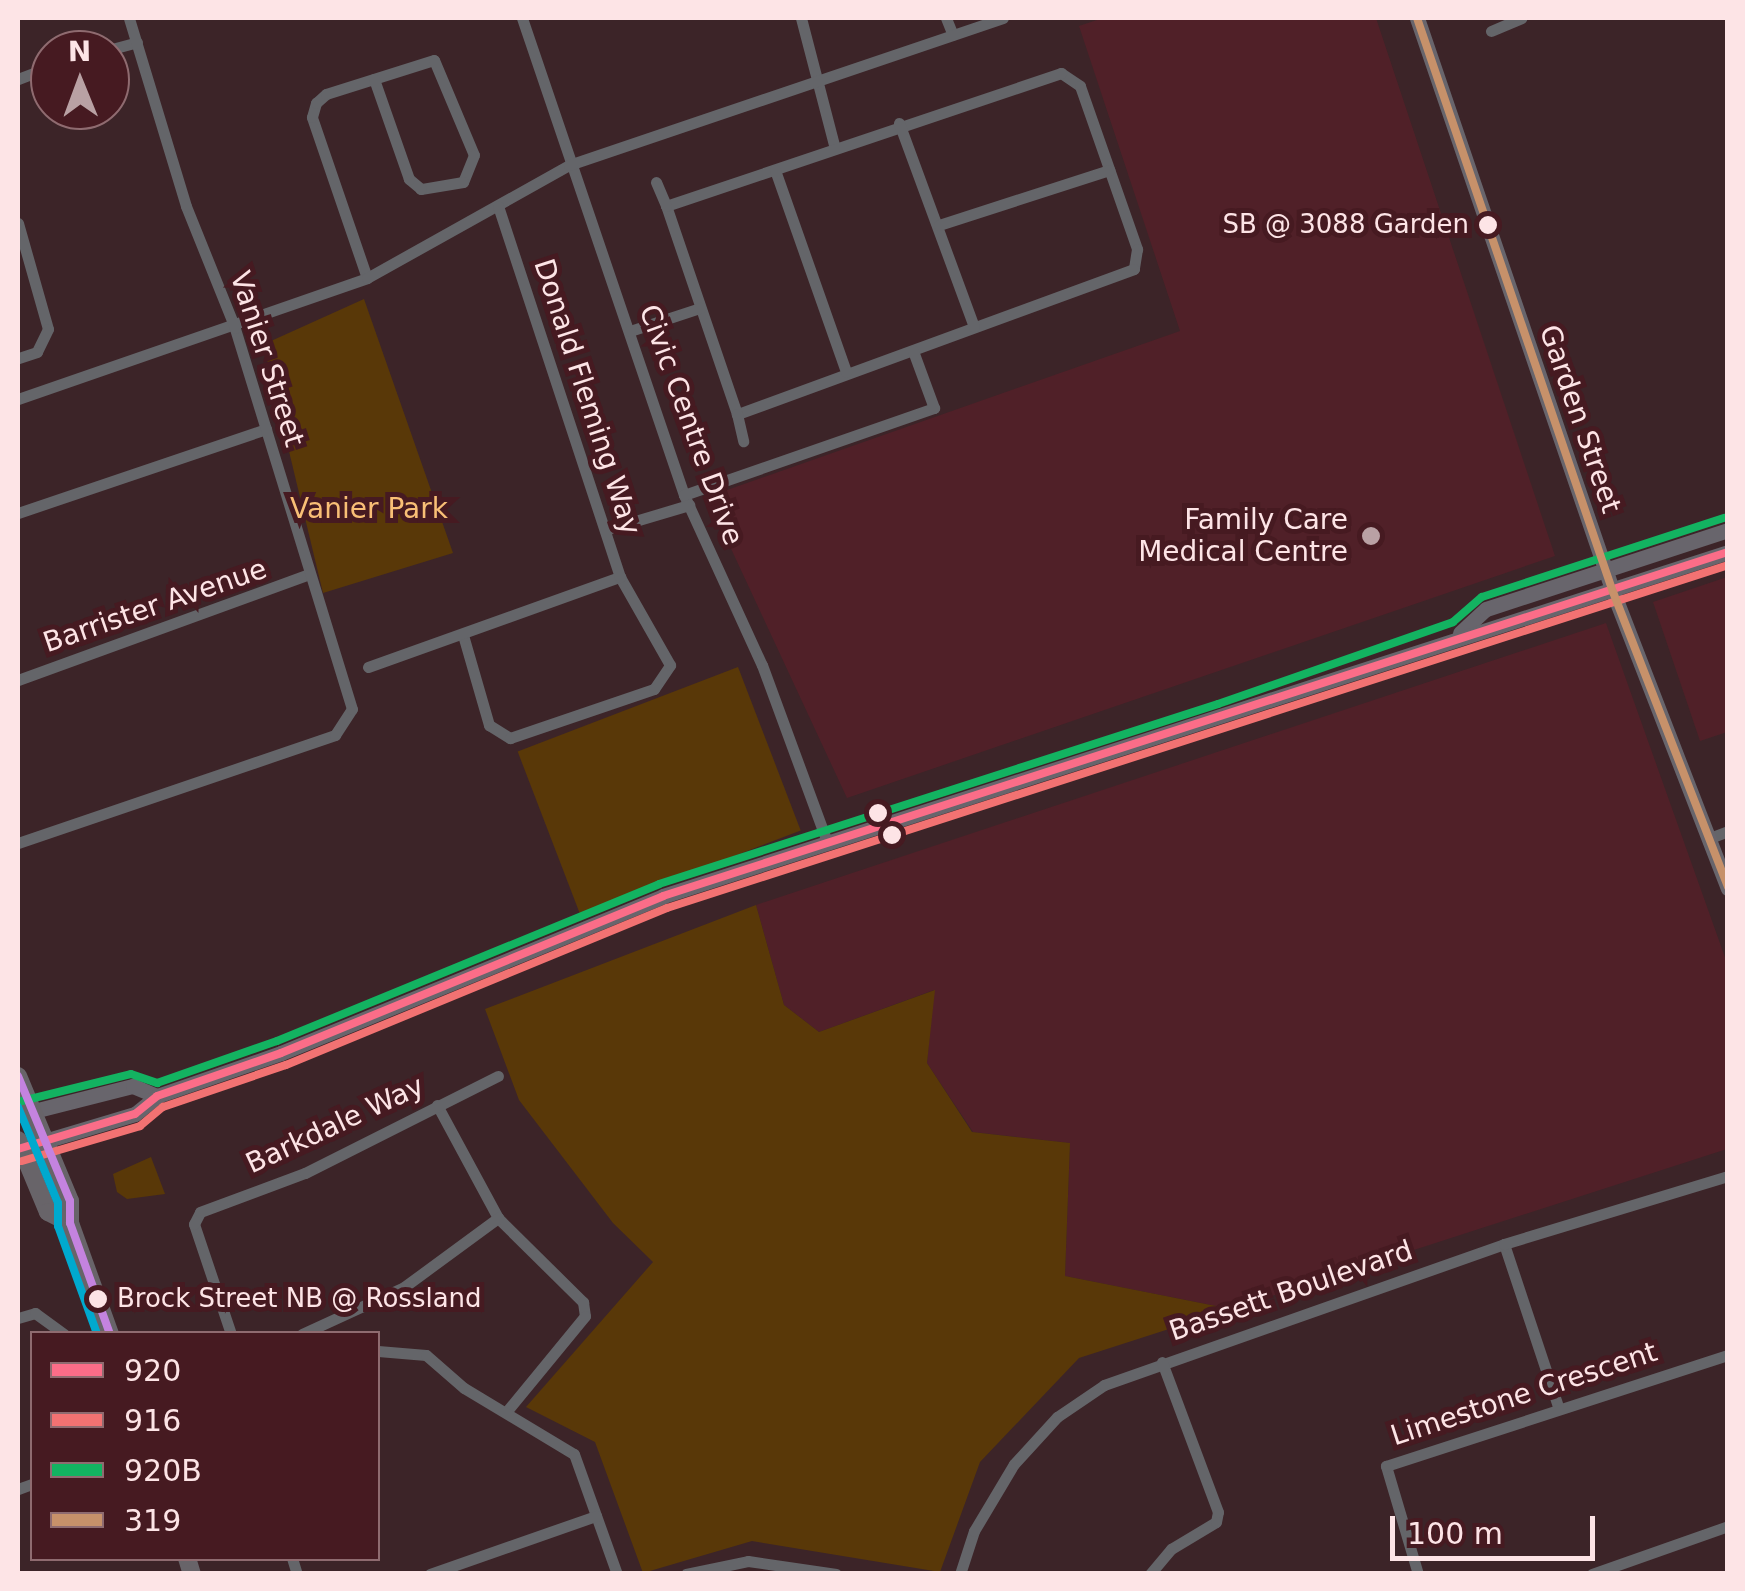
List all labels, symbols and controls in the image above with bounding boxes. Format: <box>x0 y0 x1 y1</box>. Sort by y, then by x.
north arrow <box>30 30 130 130</box>
text: N <box>67 35 92 68</box>
place label: SB @ 3088 Garden <box>1222 209 1469 241</box>
marker: SB @ 3088 Garden <box>1478 215 1498 235</box>
street label: Donald Fleming Way <box>526 255 648 539</box>
street label: Vanier Street <box>223 267 311 451</box>
street label: Civic Centre Drive <box>632 300 750 550</box>
street label: Garden Street <box>1532 321 1628 517</box>
park label: Vanier Park <box>290 492 448 526</box>
place label: Family Care Medical Centre <box>1138 503 1348 569</box>
marker: Family Care Medical Centre <box>1358 523 1384 549</box>
street label: Barrister Avenue <box>39 552 271 660</box>
unlabelled marker <box>868 803 888 823</box>
unlabelled marker <box>882 825 902 845</box>
street label: Barkdale Way <box>241 1069 429 1181</box>
street label: Bassett Boulevard <box>1165 1234 1417 1348</box>
place label: Brock Street NB @ Rossland <box>117 1283 482 1315</box>
marker: Brock Street NB @ Rossland <box>88 1289 108 1309</box>
legend <box>30 1331 380 1561</box>
street label: Limestone Crescent <box>1387 1335 1661 1453</box>
text: 920 <box>124 1353 181 1388</box>
text: 916 <box>124 1403 181 1438</box>
text: 920B <box>124 1453 202 1488</box>
scale bar <box>1395 1496 1600 1558</box>
text: 319 <box>124 1503 181 1538</box>
text: 100 m <box>1407 1516 1503 1551</box>

